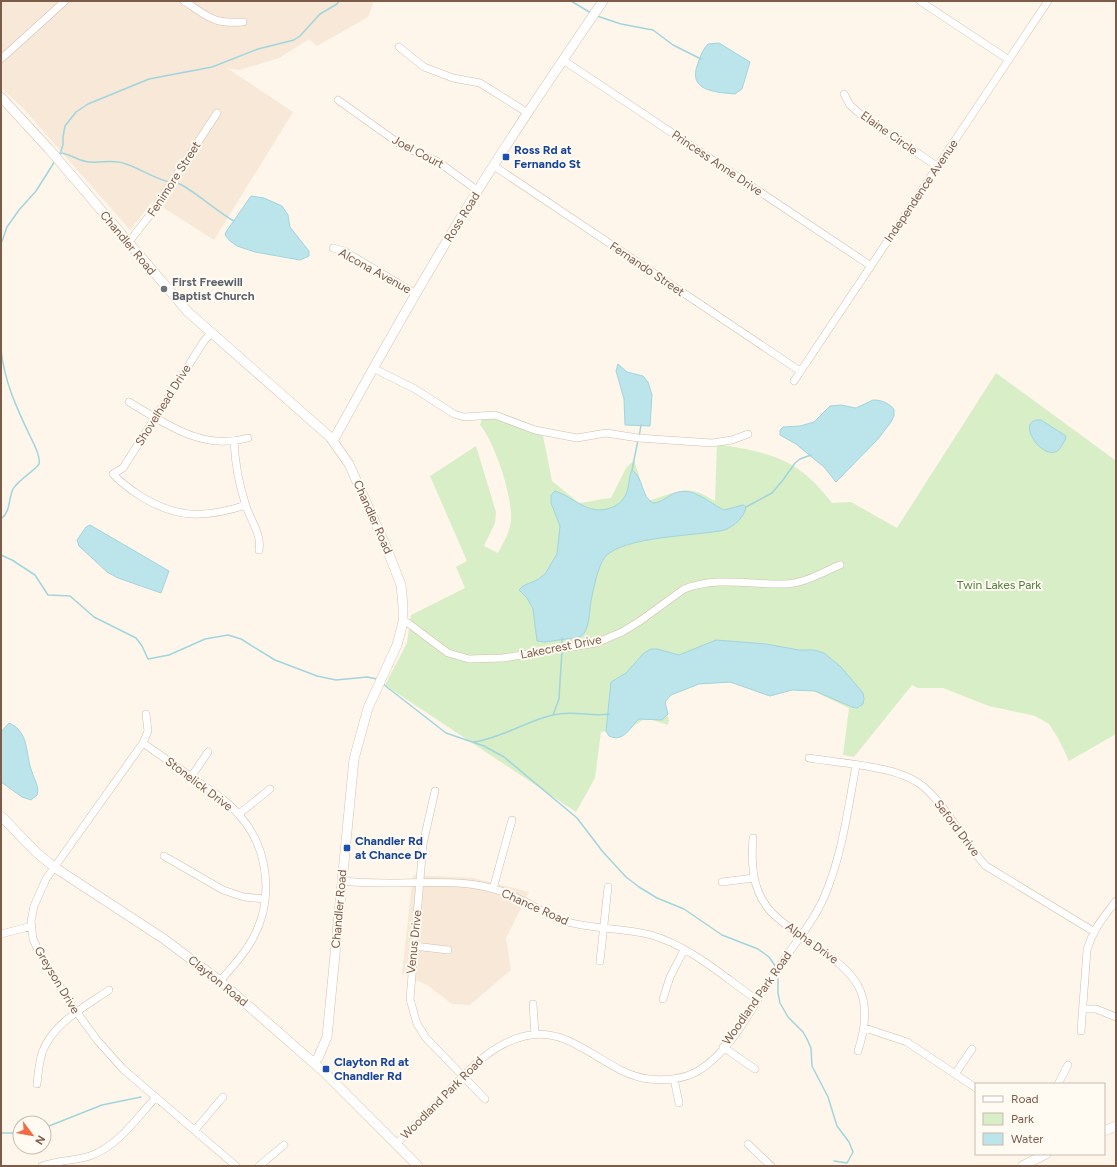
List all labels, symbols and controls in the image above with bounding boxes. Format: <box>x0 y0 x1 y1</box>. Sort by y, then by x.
street label: Elaine Circle <box>858 108 920 158</box>
street label: Princess Anne Drive <box>669 127 765 199</box>
street label: Joel Court <box>390 133 447 172</box>
street label: Independence Avenue <box>881 137 961 245</box>
street label: Fenimore Street <box>144 138 204 219</box>
place label: Ross Rd at Fernando St <box>514 143 581 171</box>
marker: Ross Rd at Fernando St <box>501 152 511 162</box>
street label: Ross Road <box>441 189 483 245</box>
street label: Chandler Road <box>97 208 159 278</box>
street label: Fernando Street <box>607 239 687 299</box>
street label: Alcona Avenue <box>336 245 414 297</box>
place label: First Freewill Baptist Church <box>172 275 255 303</box>
marker: First Freewill Baptist Church <box>159 284 169 294</box>
street label: Shovelhead Drive <box>132 361 194 448</box>
street label: Chandler Road <box>351 478 395 556</box>
park label: Twin Lakes Park <box>957 578 1041 592</box>
street label: Lakecrest Drive <box>519 632 603 662</box>
street label: Stonelick Drive <box>163 754 236 814</box>
street label: Seford Drive <box>931 797 983 859</box>
place label: Chandler Rd at Chance Dr <box>355 834 427 862</box>
marker: Chandler Rd at Chance Dr <box>342 843 352 853</box>
street label: Chandler Road <box>329 869 349 949</box>
street label: Chance Road <box>499 886 571 928</box>
street label: Venus Drive <box>404 909 424 975</box>
street label: Alpha Drive <box>783 919 841 967</box>
street label: Greyson Drive <box>31 944 83 1016</box>
street label: Woodland Park Road <box>719 949 795 1047</box>
street label: Clayton Road <box>185 953 251 1009</box>
street label: Woodland Park Road <box>398 1054 486 1142</box>
place label: Clayton Rd at Chandler Rd <box>334 1055 409 1083</box>
marker: Clayton Rd at Chandler Rd <box>321 1064 331 1074</box>
legend <box>975 1083 1105 1155</box>
text: Road <box>1011 1092 1039 1106</box>
text: Park <box>1011 1112 1034 1126</box>
north arrow <box>12 1115 52 1155</box>
text: Water <box>1011 1132 1043 1146</box>
text: N <box>32 1133 48 1147</box>

